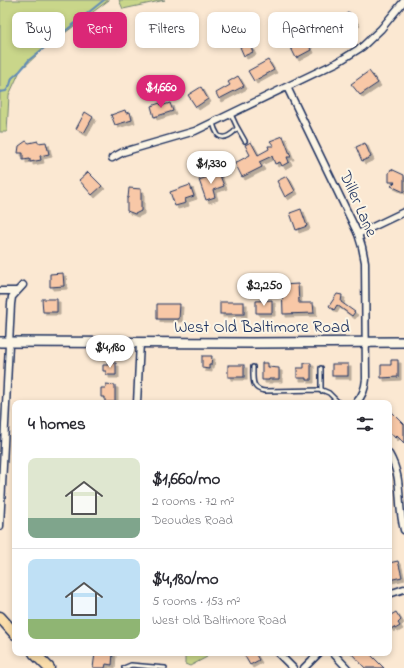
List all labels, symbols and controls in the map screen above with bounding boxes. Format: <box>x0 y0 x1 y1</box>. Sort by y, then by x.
chip: Buy <box>12 12 65 48</box>
chip: Rent <box>73 12 127 48</box>
chip: Filters <box>135 12 199 48</box>
chip: New <box>207 12 260 48</box>
chip: Apartment <box>268 12 358 48</box>
pin: $1,660 <box>128 75 194 109</box>
text: $1,660 <box>145 78 177 97</box>
pin: $1,330 <box>178 151 244 185</box>
text: $1,330 <box>196 154 226 173</box>
street label: Diller Lane <box>332 166 384 241</box>
pin: $2,250 <box>231 273 297 307</box>
text: $2,250 <box>246 276 282 295</box>
street label: West Old Baltimore Road <box>174 315 350 340</box>
pin: $4,180 <box>77 335 143 369</box>
text: $4,180 <box>95 338 125 357</box>
text: 4 homes <box>28 412 86 437</box>
icon: filters <box>354 413 376 435</box>
text: $1,660/mo <box>152 467 220 492</box>
icon: home <box>60 474 108 522</box>
text: 2 rooms · 72 m² <box>152 492 234 511</box>
text: Deoudes Road <box>152 511 233 530</box>
text: $4,180/mo <box>152 567 219 592</box>
icon: home <box>60 575 108 623</box>
text: 5 rooms · 153 m² <box>152 592 240 611</box>
text: West Old Baltimore Road <box>152 611 286 630</box>

